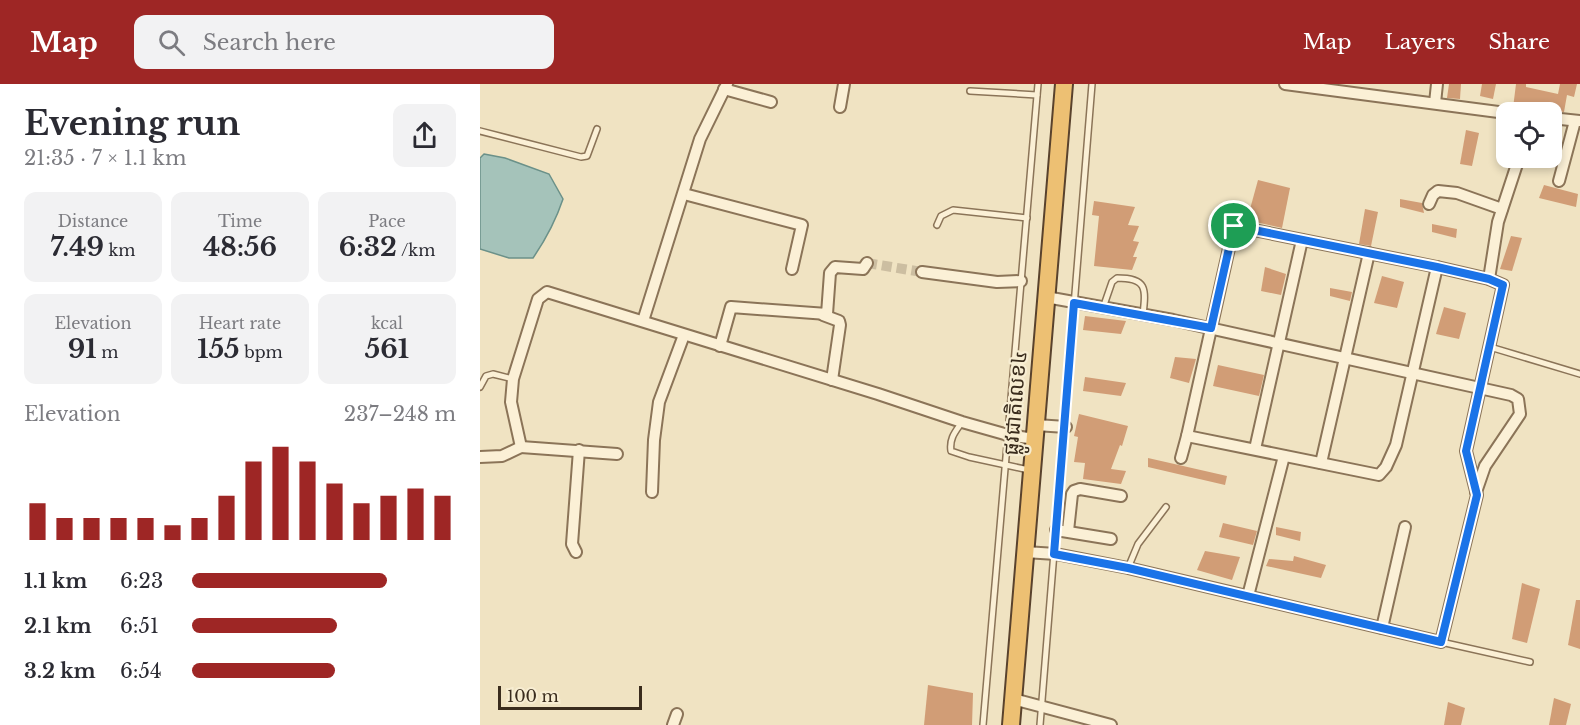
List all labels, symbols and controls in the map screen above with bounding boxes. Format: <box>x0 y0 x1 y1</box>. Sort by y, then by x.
search box <box>134 15 554 69</box>
text: Map <box>30 25 98 60</box>
icon: search <box>155 26 188 59</box>
text: Search here <box>203 29 336 56</box>
text: Map <box>1303 29 1352 55</box>
text: Layers <box>1385 29 1456 55</box>
text: Share <box>1489 29 1550 55</box>
map controls <box>1496 102 1562 168</box>
button: locate <box>1496 102 1562 168</box>
text: Evening run <box>24 103 240 144</box>
button: share <box>393 104 456 167</box>
text: 21:35 · 7 × 1.1 km <box>24 146 186 170</box>
pin <box>1208 200 1259 251</box>
icon: arrive <box>1217 209 1250 242</box>
text: Distance <box>58 211 128 231</box>
text: Time <box>218 211 262 231</box>
text: Pace <box>368 211 406 231</box>
text: 7.49 <box>50 231 104 263</box>
text: 48:56 <box>203 231 277 263</box>
text: 6:32 <box>339 231 397 263</box>
text: km <box>104 240 136 260</box>
text: /km <box>397 240 435 260</box>
text: Elevation <box>54 313 132 333</box>
text: Heart rate <box>199 313 281 333</box>
text: kcal <box>371 313 403 333</box>
text: 91 <box>68 333 97 365</box>
text: 155 <box>197 333 240 365</box>
text: 561 <box>365 333 409 365</box>
text: m <box>97 342 118 362</box>
text: bpm <box>240 342 283 362</box>
street label: ផ្លូវជាតិលេខ៤ <box>997 350 1039 457</box>
text: Elevation <box>24 402 121 426</box>
text: 237–248 m <box>344 402 456 426</box>
text: 1.1 km <box>24 569 87 593</box>
text: 6:23 <box>120 569 163 593</box>
text: 2.1 km <box>24 614 92 638</box>
text: 6:51 <box>120 614 159 638</box>
text: 3.2 km <box>24 659 96 683</box>
text: 6:54 <box>120 659 162 683</box>
scale bar <box>498 683 642 710</box>
text: 100 m <box>507 686 559 706</box>

